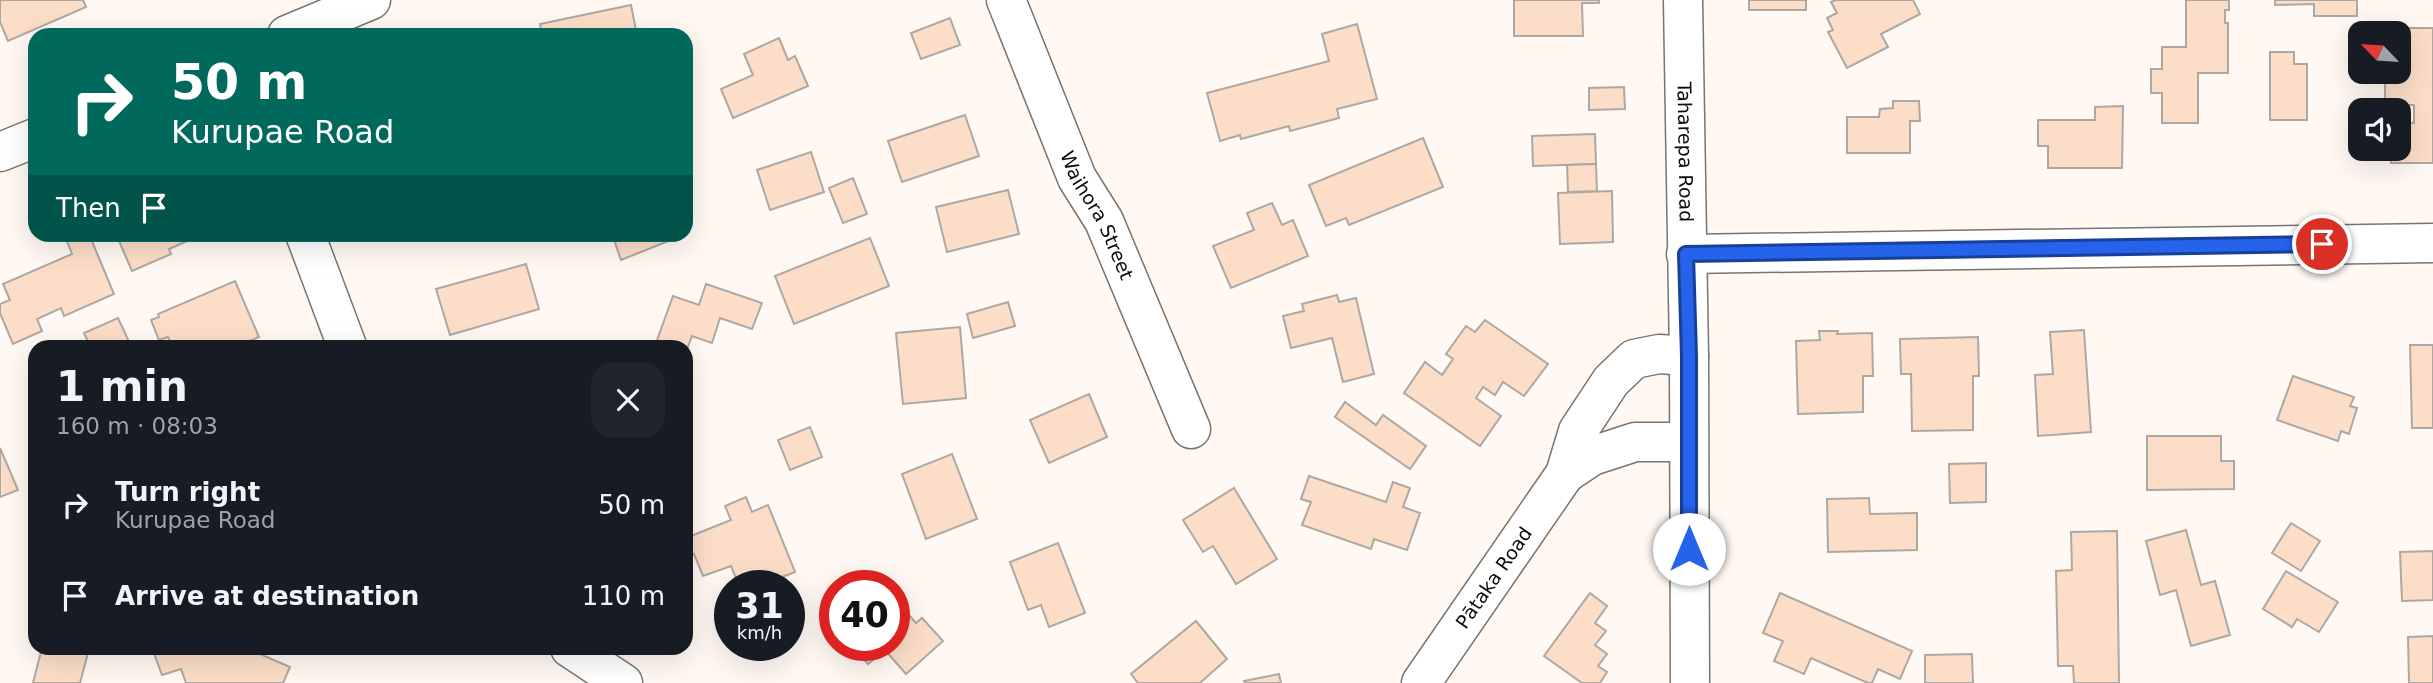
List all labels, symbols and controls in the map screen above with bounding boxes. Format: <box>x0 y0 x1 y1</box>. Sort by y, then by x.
north arrow <box>2348 21 2412 84</box>
map controls <box>2348 21 2411 161</box>
text: 50 m <box>171 54 307 111</box>
icon: right <box>56 56 147 147</box>
street label: Taharepa Road <box>1673 81 1698 222</box>
button: sound <box>2348 98 2411 161</box>
text: Kurupae Road <box>171 113 394 151</box>
street label: Waihora Street <box>1056 148 1138 283</box>
icon: arrive <box>135 189 173 227</box>
text: Then <box>56 193 121 223</box>
pin <box>2292 214 2352 274</box>
icon: arrive <box>2303 225 2341 263</box>
text: 1 min <box>56 362 188 411</box>
button: close <box>591 363 665 437</box>
text: 160 m · 08:03 <box>56 413 218 439</box>
text: Turn right <box>115 477 260 507</box>
icon: right <box>56 486 94 524</box>
text: 50 m <box>598 490 665 520</box>
text: Kurupae Road <box>115 507 275 533</box>
position arrow <box>1652 512 1726 586</box>
street label: Pātaka Road <box>1451 523 1536 633</box>
speed limit sign: 40 <box>819 570 910 661</box>
icon: arrive <box>56 577 94 615</box>
text: Arrive at destination <box>115 581 419 611</box>
text: 110 m <box>582 581 665 611</box>
text: 31 <box>735 586 784 626</box>
text: km/h <box>737 622 782 643</box>

